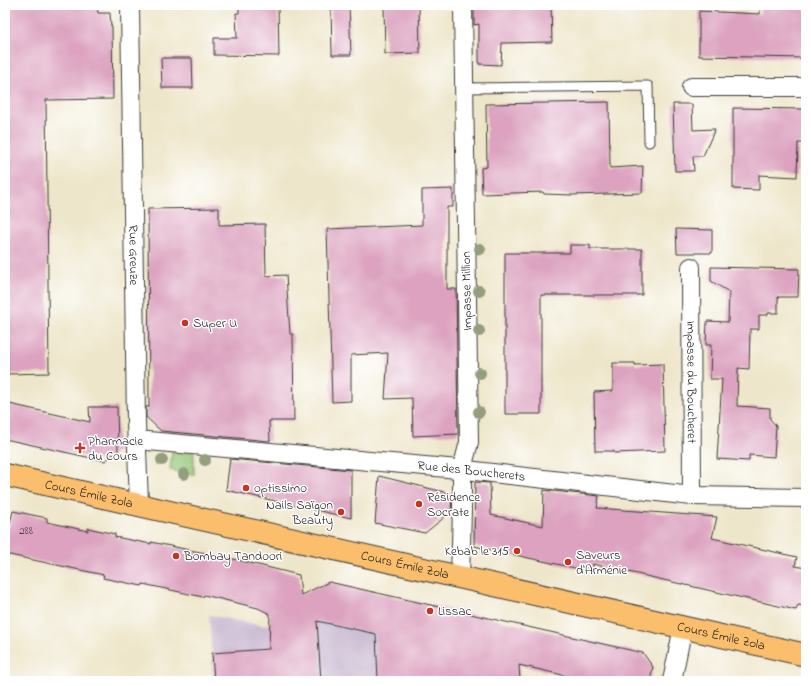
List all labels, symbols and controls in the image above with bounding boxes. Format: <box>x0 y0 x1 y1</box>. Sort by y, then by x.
street label: Rue Greuze <box>124 225 144 285</box>
street label: Impasse Million <box>457 251 477 331</box>
place label: Super U <box>193 314 237 333</box>
marker: Super U <box>180 318 190 328</box>
street label: Impasse du Boucheret <box>682 321 701 444</box>
place label: Pharmacie du Cours <box>88 432 143 466</box>
marker: Pharmacie du Cours <box>75 443 85 453</box>
street label: Rue des Boucherets <box>417 456 527 486</box>
street label: Cours Émile Zola <box>43 475 135 513</box>
place label: optissimo <box>254 479 307 498</box>
marker: optissimo <box>241 483 251 493</box>
place label: Résidence Socrate <box>427 488 480 522</box>
place label: Nails Saïgon Beauty <box>266 496 333 531</box>
marker: Résidence Socrate <box>414 499 424 509</box>
marker: Nails Saïgon Beauty <box>336 507 346 517</box>
house number: 288 <box>19 523 33 539</box>
place label: Kebab le 315 <box>445 542 510 561</box>
street label: Cours Émile Zola <box>359 546 451 584</box>
marker: Kebab le 315 <box>512 546 522 556</box>
place label: Saveurs d'Arménie <box>576 546 627 580</box>
place label: Bombay Tandoori <box>183 547 282 567</box>
marker: Bombay Tandoori <box>171 551 181 561</box>
marker: Saveurs d'Arménie <box>563 557 573 567</box>
place label: Lissac <box>438 602 471 621</box>
marker: Lissac <box>425 606 435 616</box>
street label: Cours Émile Zola <box>675 617 767 655</box>

